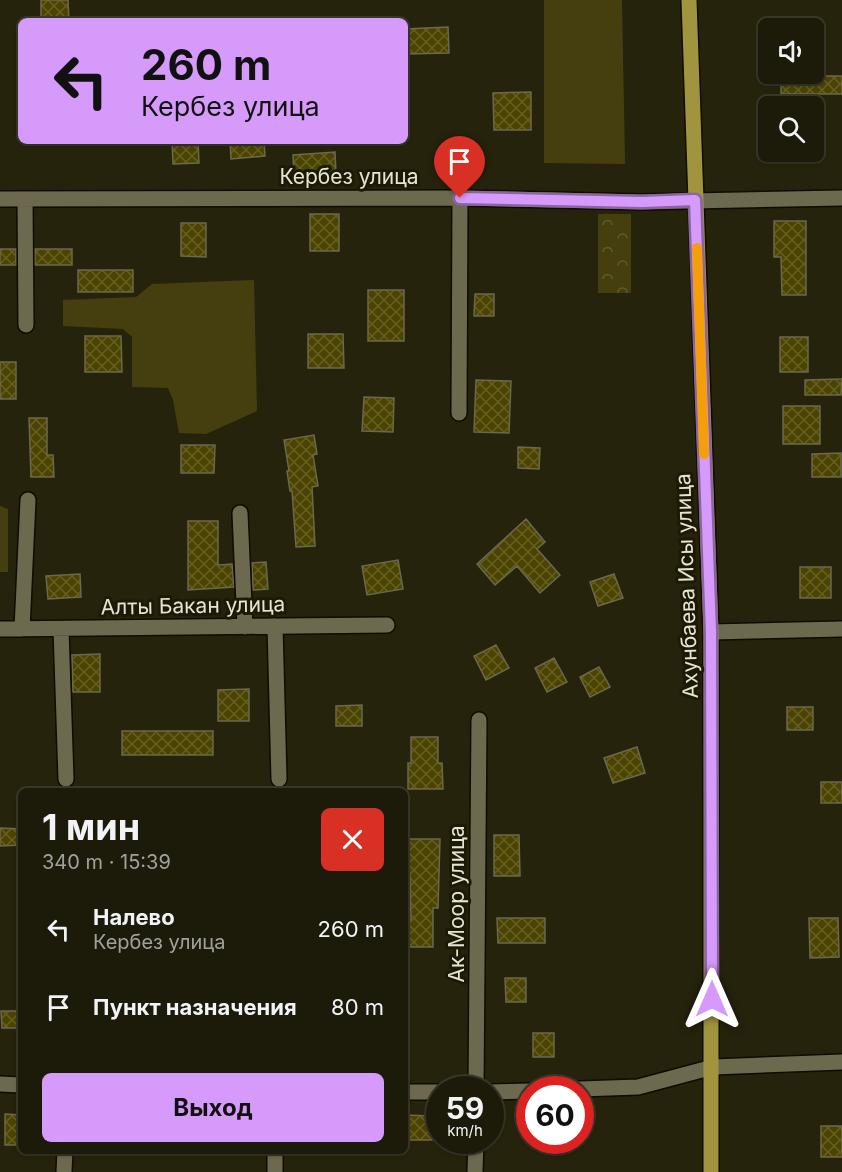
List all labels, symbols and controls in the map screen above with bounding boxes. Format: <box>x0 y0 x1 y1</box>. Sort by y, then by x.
map controls <box>758 18 824 162</box>
button: sound <box>758 18 824 84</box>
text: 260 m <box>141 39 271 90</box>
icon: left <box>42 42 120 120</box>
text: Кербез улица <box>141 90 320 123</box>
button: search <box>758 96 824 162</box>
pin <box>434 136 485 198</box>
icon: arrive <box>443 145 476 178</box>
street label: Кербез улица <box>279 164 419 189</box>
street label: Ахунбаева Исы улица <box>670 473 703 699</box>
street label: Алты Бакан улица <box>100 591 285 620</box>
text: 1 мин <box>42 805 140 849</box>
button: close <box>321 808 384 871</box>
street label: Ак-Моор улица <box>444 825 469 983</box>
text: 340 m · 15:39 <box>42 850 171 874</box>
text: Налево <box>93 904 175 930</box>
icon: left <box>42 913 75 946</box>
text: 260 m <box>318 916 384 942</box>
text: Кербез улица <box>93 930 225 954</box>
position arrow <box>680 967 744 1031</box>
icon: arrive <box>42 991 75 1024</box>
text: Пункт назначения <box>93 994 297 1020</box>
text: 80 m <box>331 994 384 1020</box>
button: Выход <box>42 1073 384 1142</box>
speed limit sign: 60 <box>516 1076 594 1154</box>
text: 59 <box>446 1090 484 1126</box>
text: km/h <box>447 1121 483 1140</box>

